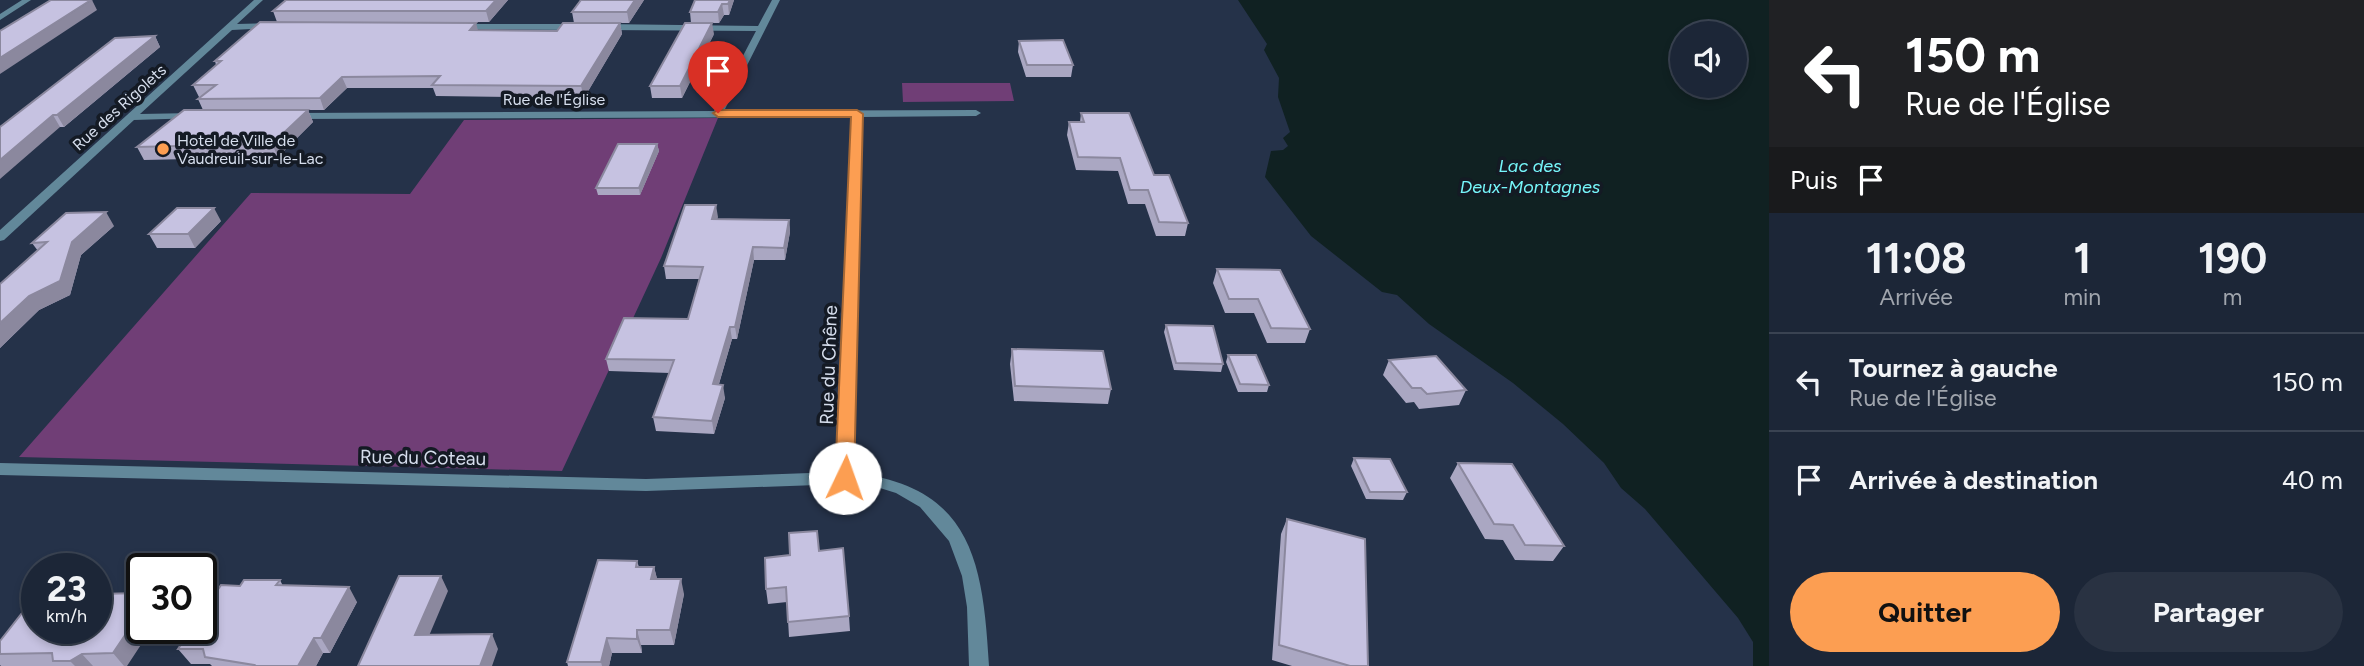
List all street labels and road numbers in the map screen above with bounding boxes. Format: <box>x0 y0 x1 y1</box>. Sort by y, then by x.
street label: Rue des Rigolets <box>69 60 170 154</box>
street label: Rue de l'Église <box>503 90 606 109</box>
street label: Rue du Chêne <box>815 305 842 425</box>
street label: Rue du Coteau <box>360 445 486 470</box>

